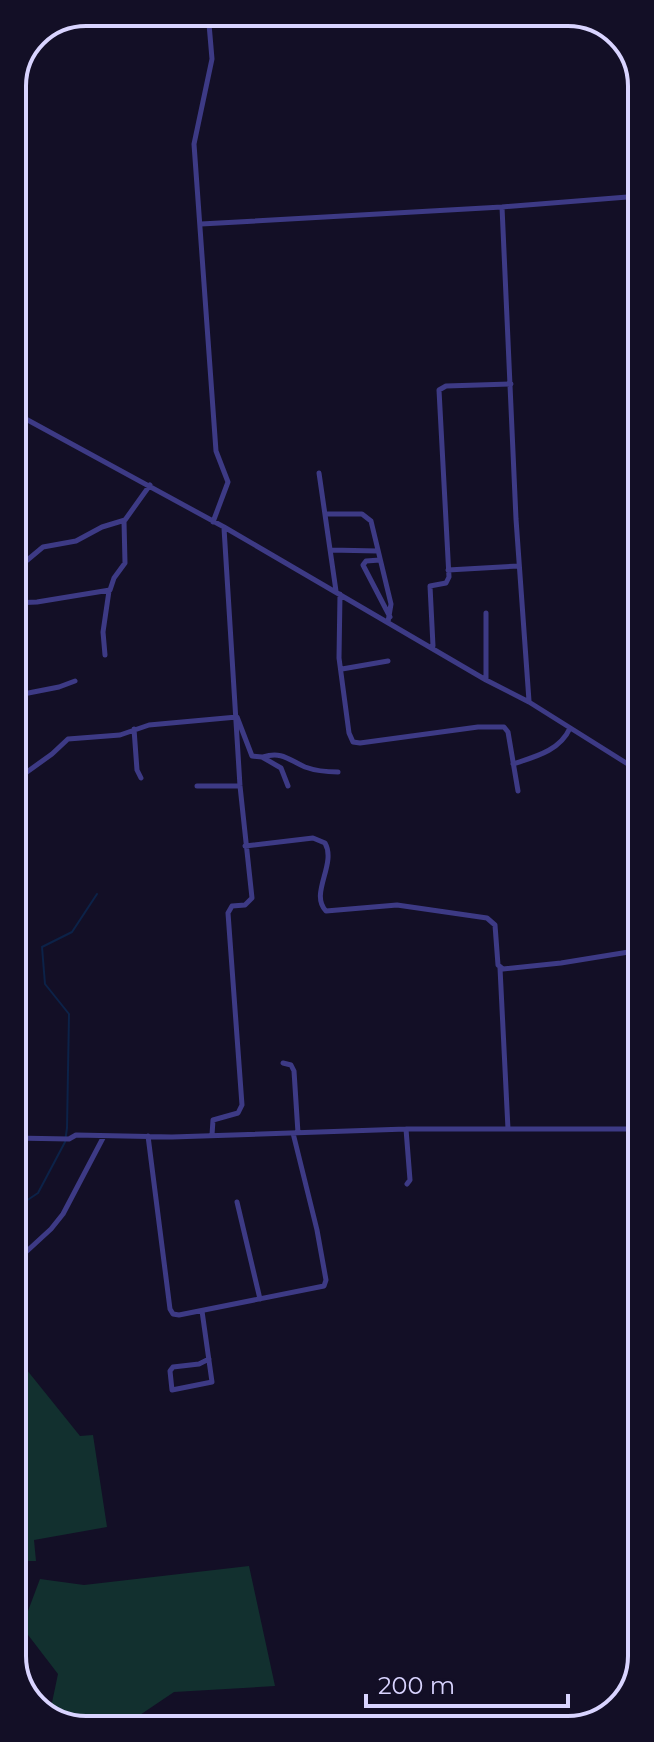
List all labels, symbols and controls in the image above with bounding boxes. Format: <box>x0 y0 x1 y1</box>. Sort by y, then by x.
scale bar <box>366 1658 568 1708</box>
text: 200 m <box>378 1671 455 1700</box>

